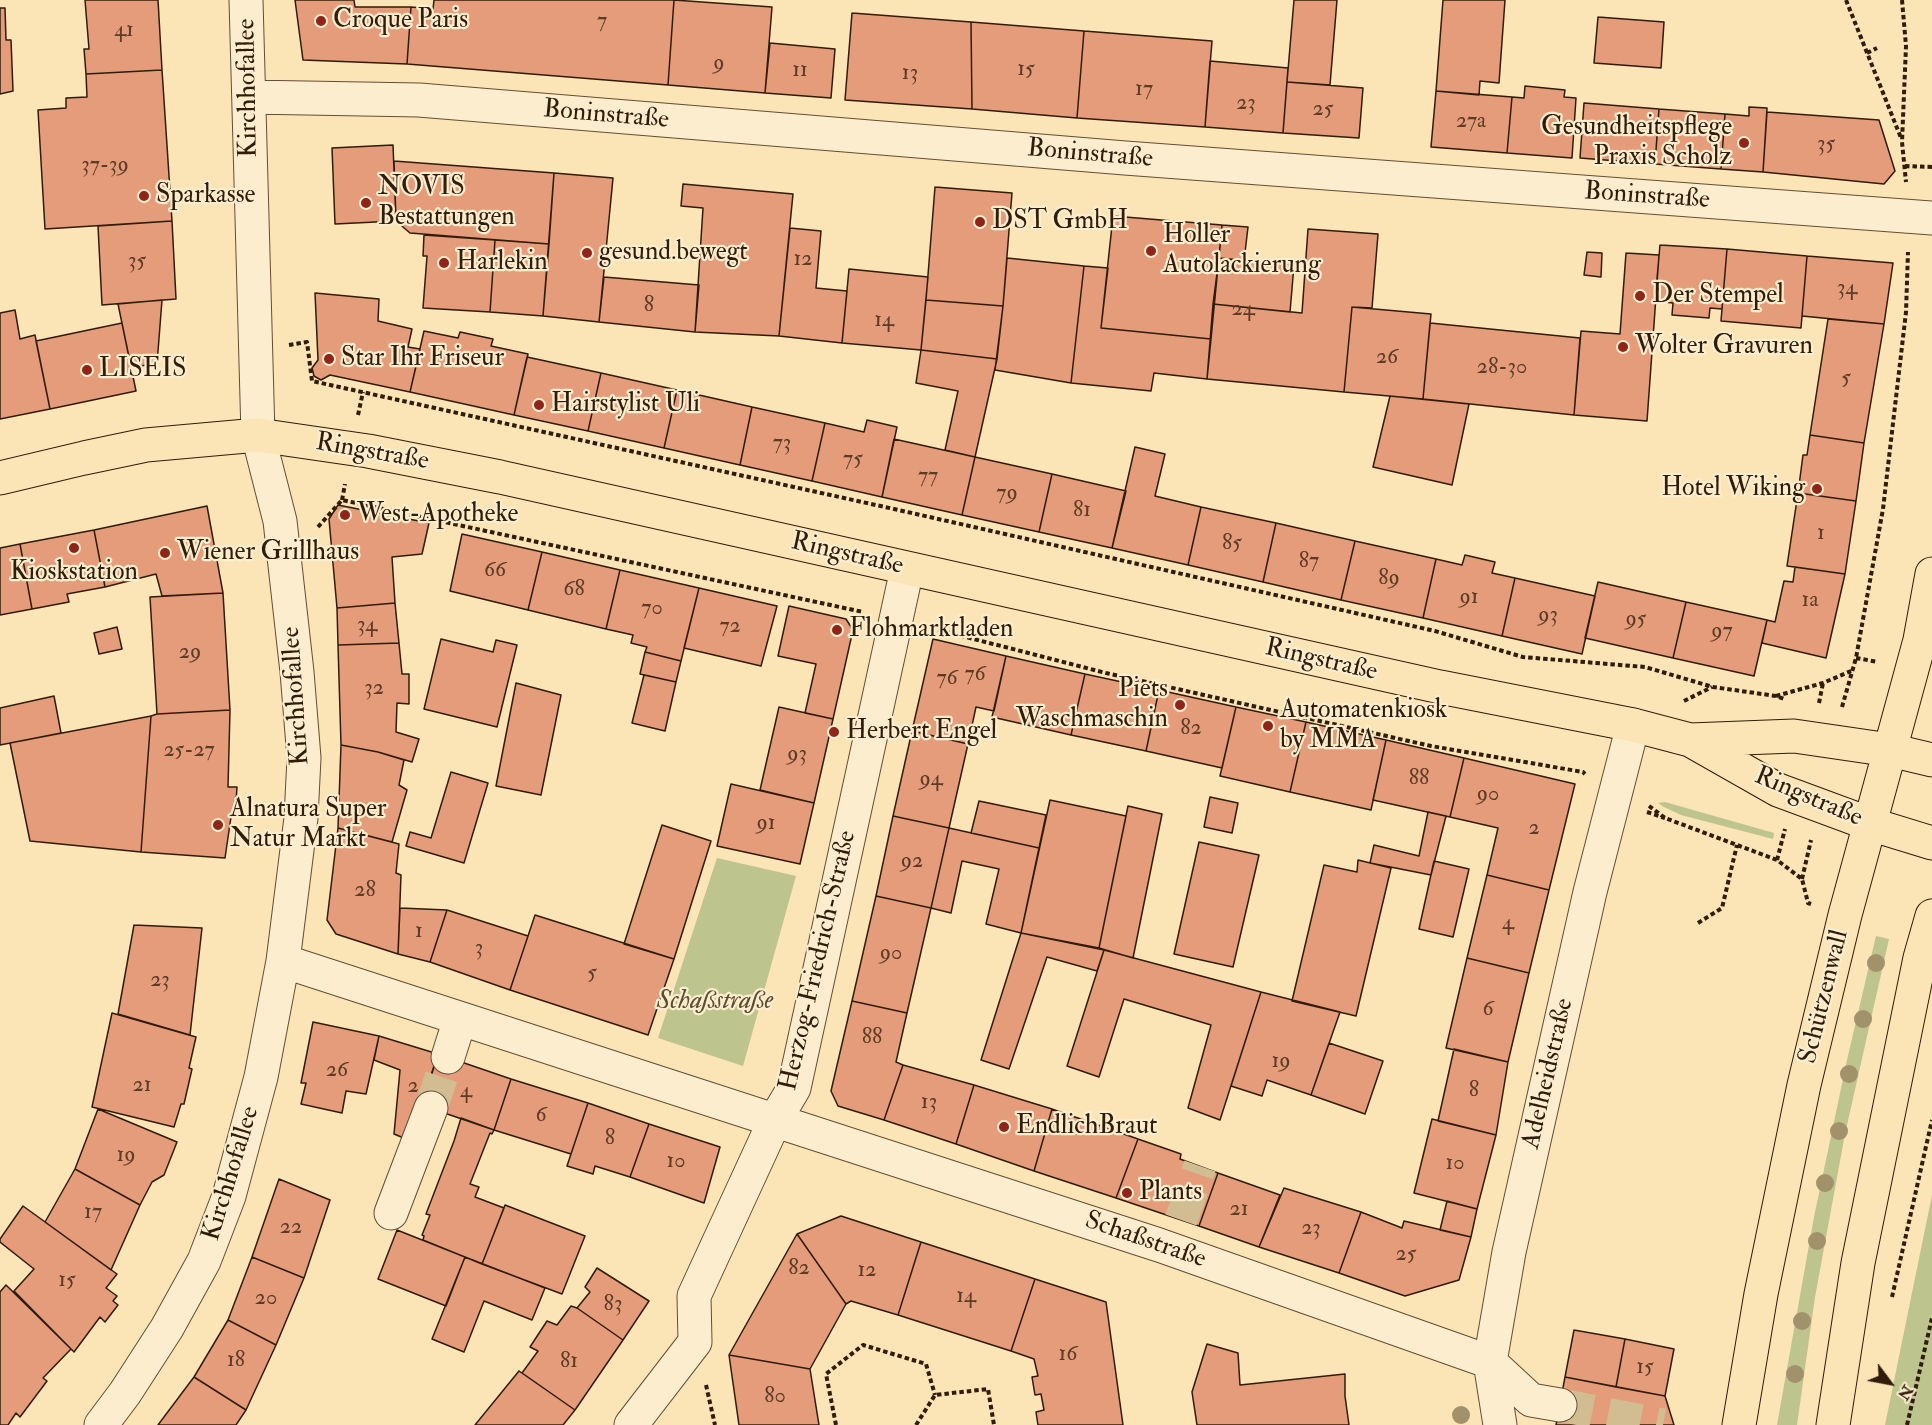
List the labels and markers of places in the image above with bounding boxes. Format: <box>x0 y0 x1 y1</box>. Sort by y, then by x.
place label: Croque Paris <box>333 5 468 37</box>
marker: Croque Paris <box>314 14 328 28</box>
place label: Gesundheitspflege Praxis Scholz <box>1541 112 1732 174</box>
marker: Gesundheitspflege Praxis Scholz <box>1737 136 1751 150</box>
place label: NOVIS Bestattungen <box>378 172 515 234</box>
place label: Sparkasse <box>156 180 255 212</box>
marker: Sparkasse <box>137 189 151 203</box>
marker: NOVIS Bestattungen <box>359 196 373 210</box>
place label: DST GmbH <box>992 206 1128 238</box>
marker: DST GmbH <box>973 215 987 229</box>
place label: Holler Autolackierung <box>1163 220 1321 282</box>
place label: gesund.bewegt <box>599 237 748 269</box>
marker: Holler Autolackierung <box>1144 244 1158 258</box>
marker: gesund.bewegt <box>580 246 594 260</box>
place label: Harlekin <box>456 247 548 279</box>
marker: Harlekin <box>437 256 451 270</box>
place label: Der Stempel <box>1652 280 1784 312</box>
marker: Der Stempel <box>1633 289 1647 303</box>
place label: Wolter Gravuren <box>1635 331 1813 363</box>
marker: Wolter Gravuren <box>1616 340 1630 354</box>
place label: Star Ihr Friseur <box>341 343 504 375</box>
marker: Star Ihr Friseur <box>322 352 336 366</box>
place label: LISEIS <box>99 354 186 386</box>
marker: LISEIS <box>80 363 94 377</box>
place label: Hairstylist Uli <box>551 389 700 421</box>
marker: Hairstylist Uli <box>532 398 546 412</box>
place label: Hotel Wiking <box>1661 473 1805 505</box>
marker: Hotel Wiking <box>1810 482 1824 496</box>
place label: West-Apotheke <box>357 499 518 531</box>
marker: West-Apotheke <box>338 508 352 522</box>
place label: Wiener Grillhaus <box>177 537 359 569</box>
marker: Kioskstation <box>67 541 81 555</box>
marker: Wiener Grillhaus <box>158 546 172 560</box>
place label: Kioskstation <box>10 557 138 589</box>
place label: Flohmarktladen <box>849 614 1013 646</box>
marker: Flohmarktladen <box>830 623 844 637</box>
place label: Piets Waschmaschin <box>1016 674 1168 736</box>
place label: Automatenkiosk by MMA <box>1280 695 1447 756</box>
marker: Piets Waschmaschin <box>1173 698 1187 712</box>
place label: Herbert Engel <box>846 716 997 748</box>
marker: Automatenkiosk by MMA <box>1261 719 1275 733</box>
marker: Herbert Engel <box>827 725 841 739</box>
place label: Alnatura Super Natur Markt <box>230 794 387 856</box>
marker: Alnatura Super Natur Markt <box>211 818 225 832</box>
place label: EndlichBraut <box>1016 1111 1158 1143</box>
marker: EndlichBraut <box>997 1120 1011 1134</box>
place label: Plants <box>1139 1177 1202 1209</box>
marker: Plants <box>1120 1186 1134 1200</box>

